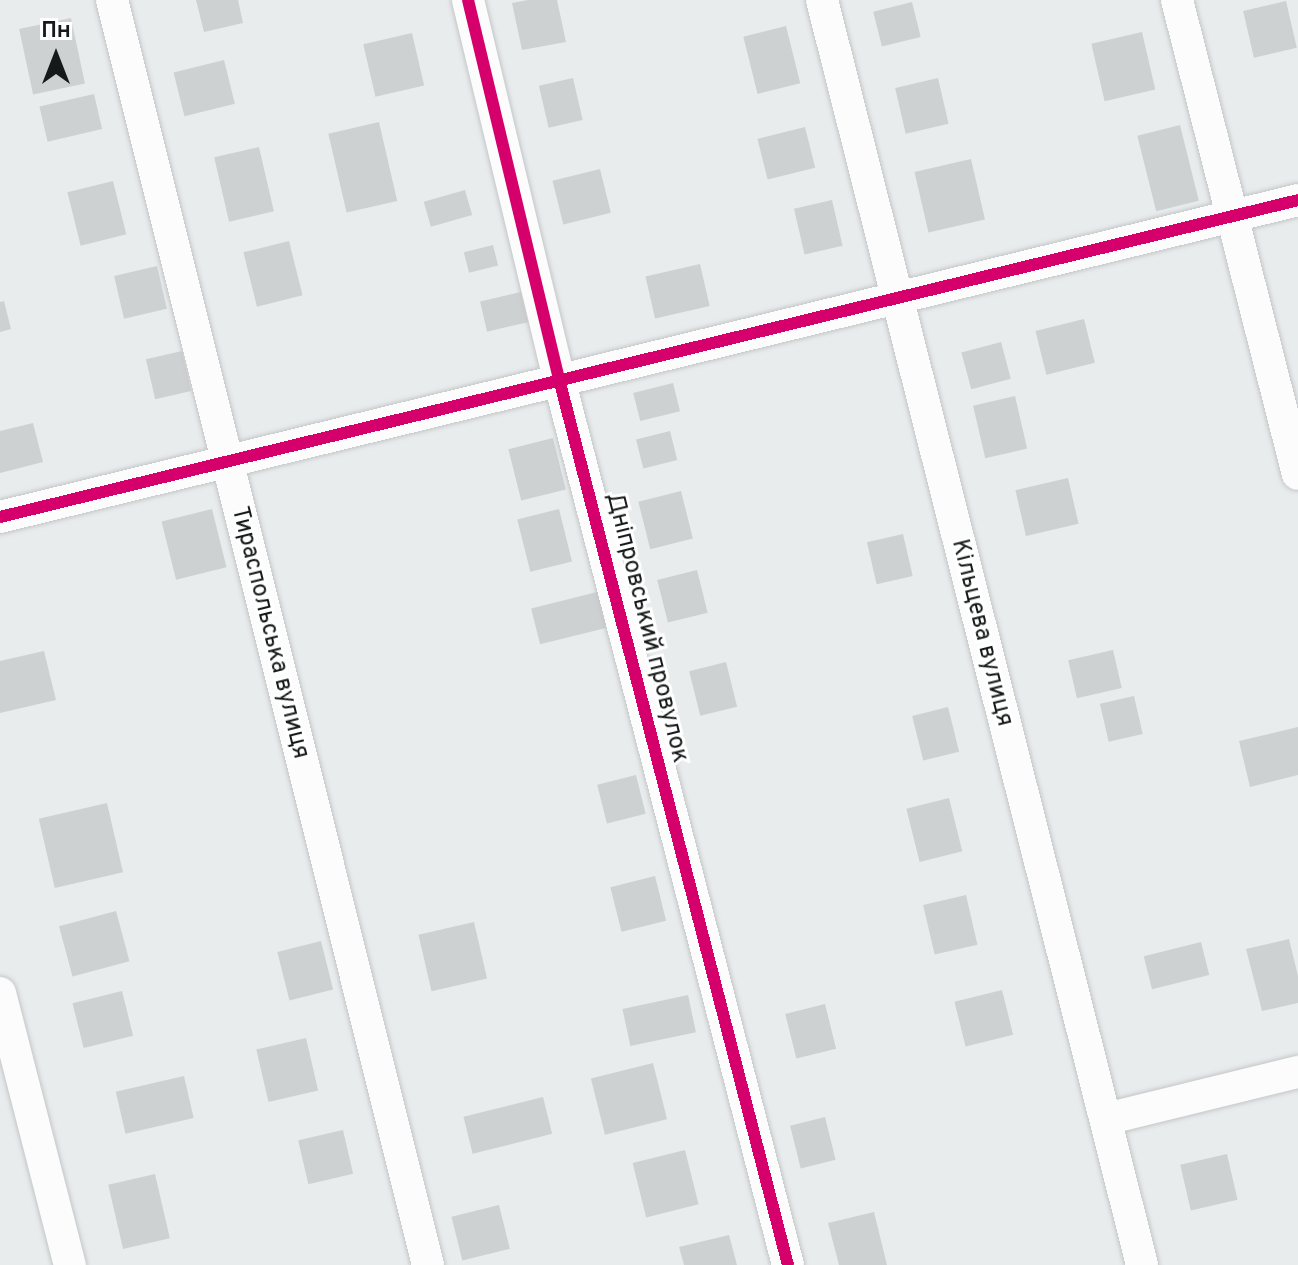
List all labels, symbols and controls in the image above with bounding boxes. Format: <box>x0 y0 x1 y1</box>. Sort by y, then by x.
north arrow <box>16 16 96 96</box>
text: Пн <box>41 18 71 45</box>
street label: Дніпровський провулок <box>598 490 694 766</box>
street label: Тираспольська вулиця <box>224 504 314 762</box>
street label: Кільцева вулиця <box>944 536 1018 730</box>

